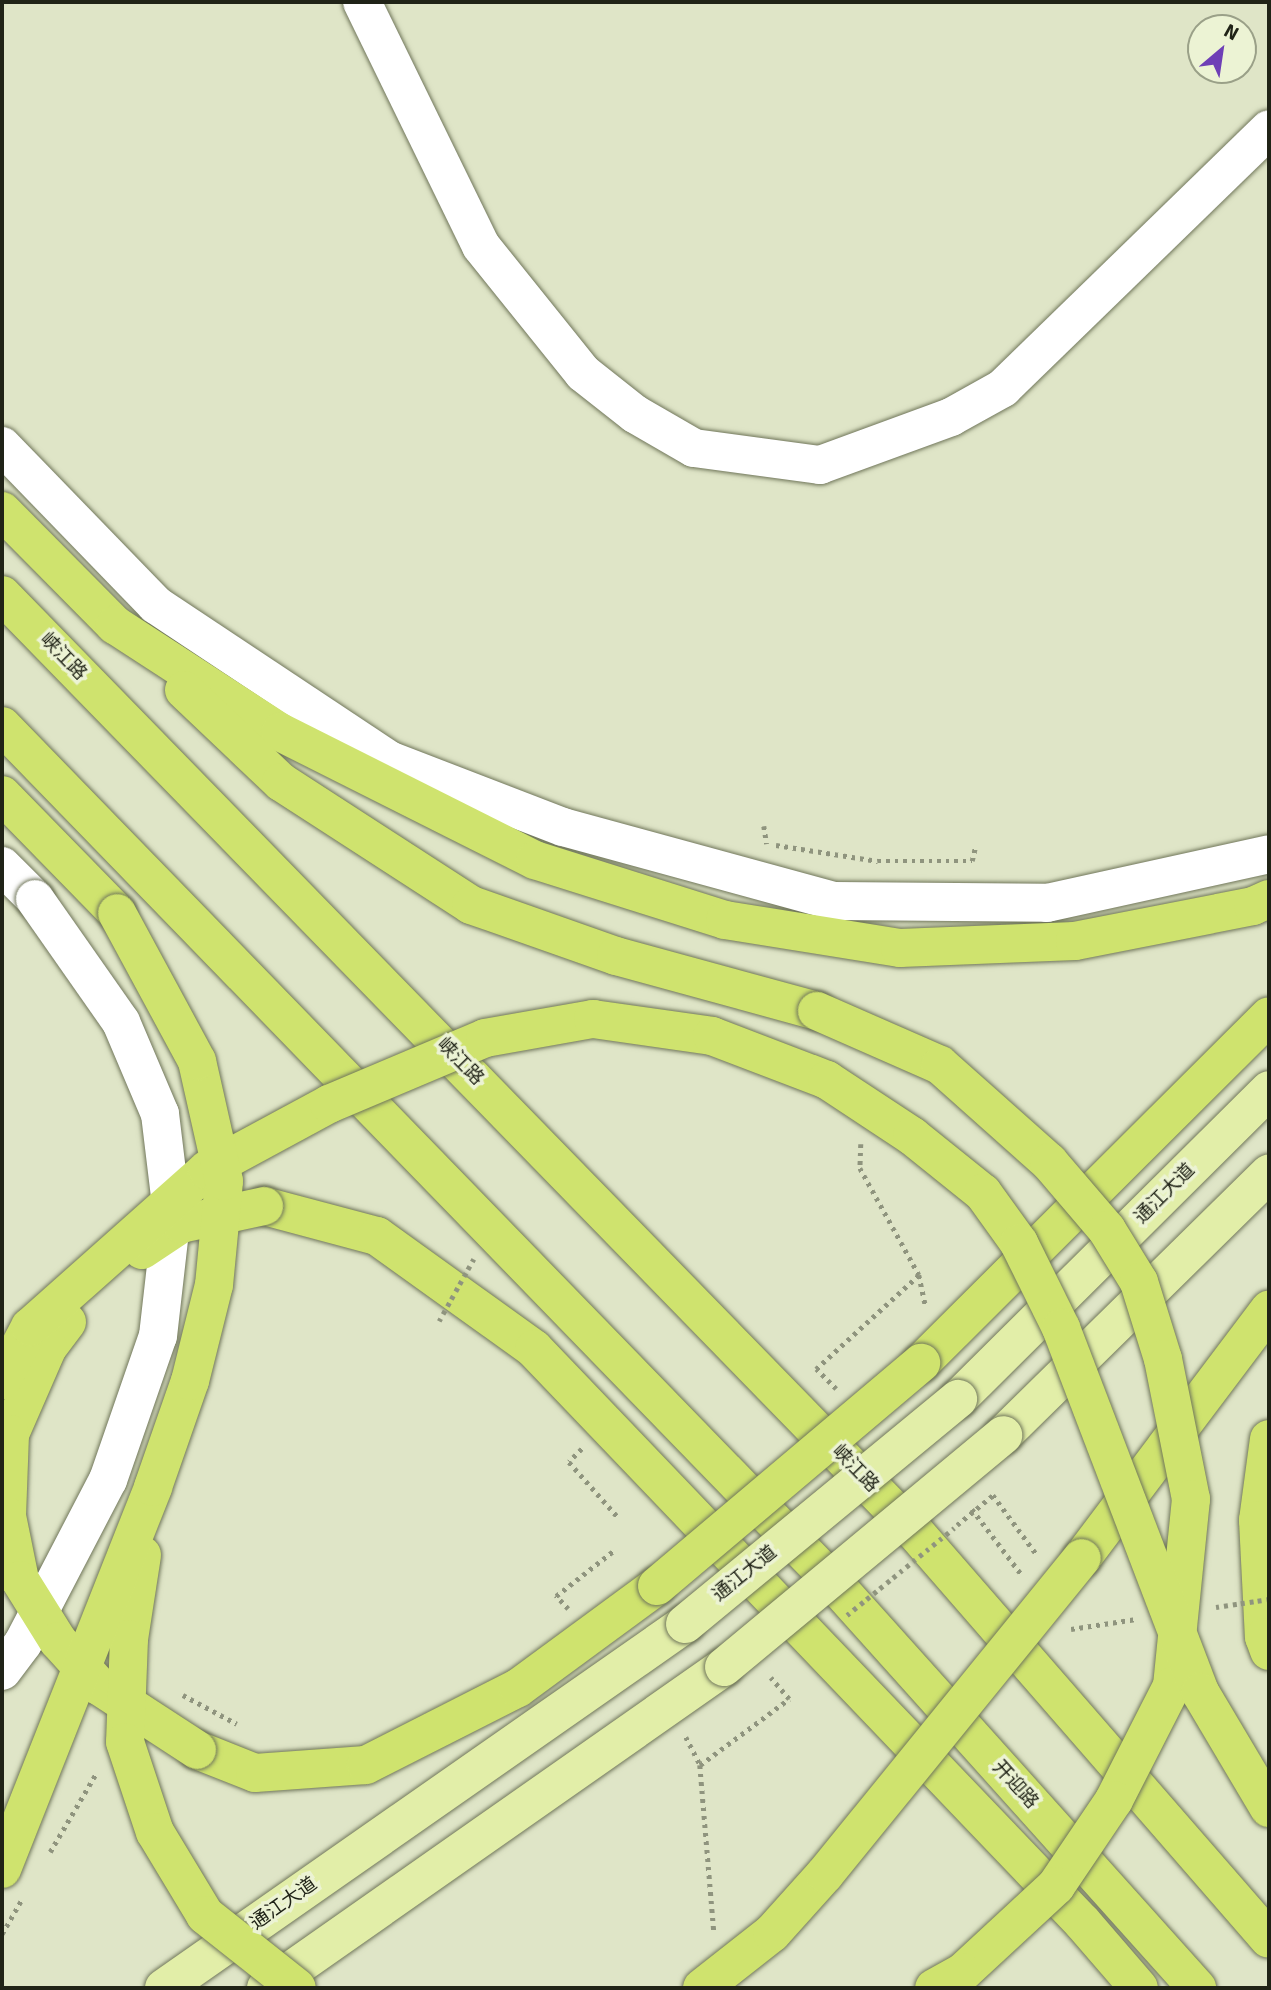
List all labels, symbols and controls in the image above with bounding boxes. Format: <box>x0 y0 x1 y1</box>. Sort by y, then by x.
north arrow <box>1187 14 1257 84</box>
text: N <box>1220 19 1243 46</box>
street label: 峡江路 <box>35 629 91 685</box>
street label: 峡江路 <box>432 1034 488 1090</box>
street label: 通江大道 <box>1130 1159 1200 1229</box>
street label: 峡江路 <box>827 1441 883 1497</box>
street label: 通江大道 <box>708 1541 782 1607</box>
street label: 开迎路 <box>987 1756 1043 1814</box>
street label: 通江大道 <box>246 1873 322 1935</box>

